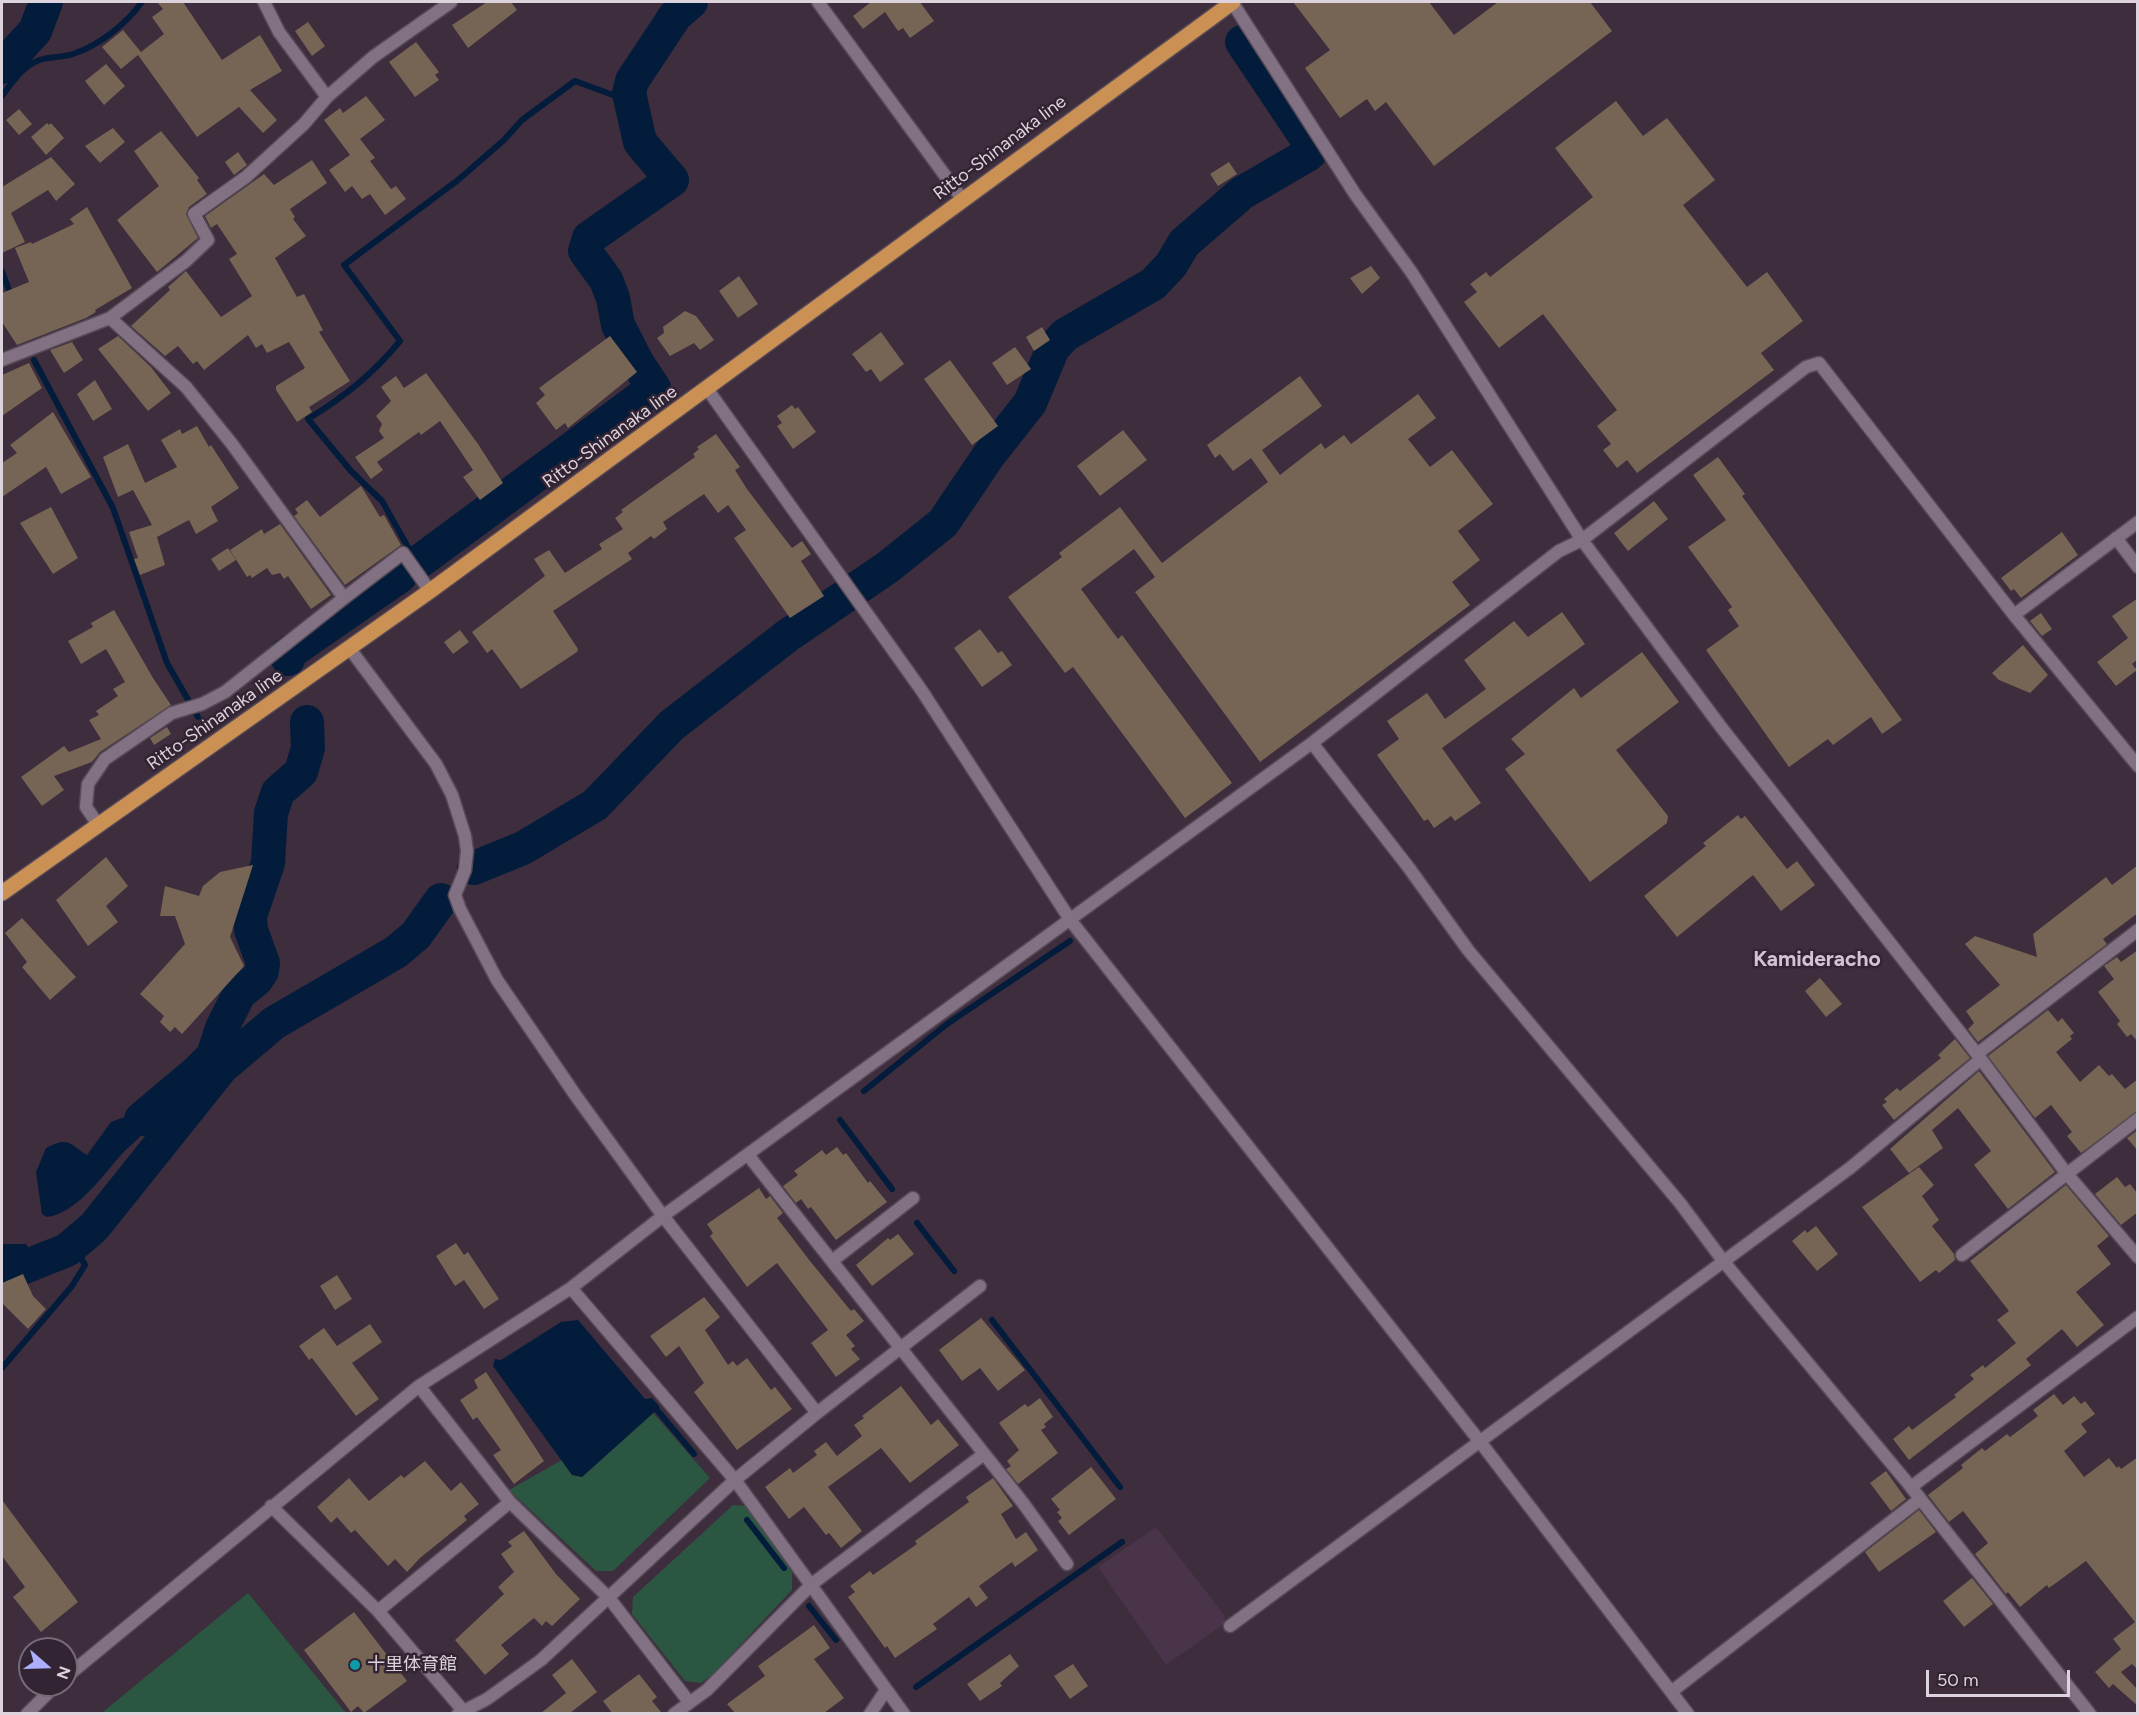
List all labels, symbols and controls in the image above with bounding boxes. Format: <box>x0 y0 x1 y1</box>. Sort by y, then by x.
street label: Ritto-Shinanaka line <box>929 91 1071 205</box>
street label: Ritto-Shinanaka line <box>539 381 681 493</box>
street label: Ritto-Shinanaka line <box>143 665 287 775</box>
district label: Kamideracho <box>1753 947 1881 973</box>
north arrow <box>18 1637 78 1697</box>
place label: 十里体育館 <box>367 1654 457 1676</box>
marker: 十里体育館 <box>348 1658 362 1672</box>
scale bar <box>1929 1658 2073 1696</box>
text: N <box>52 1664 75 1682</box>
text: 50 m <box>1937 1669 1979 1691</box>

